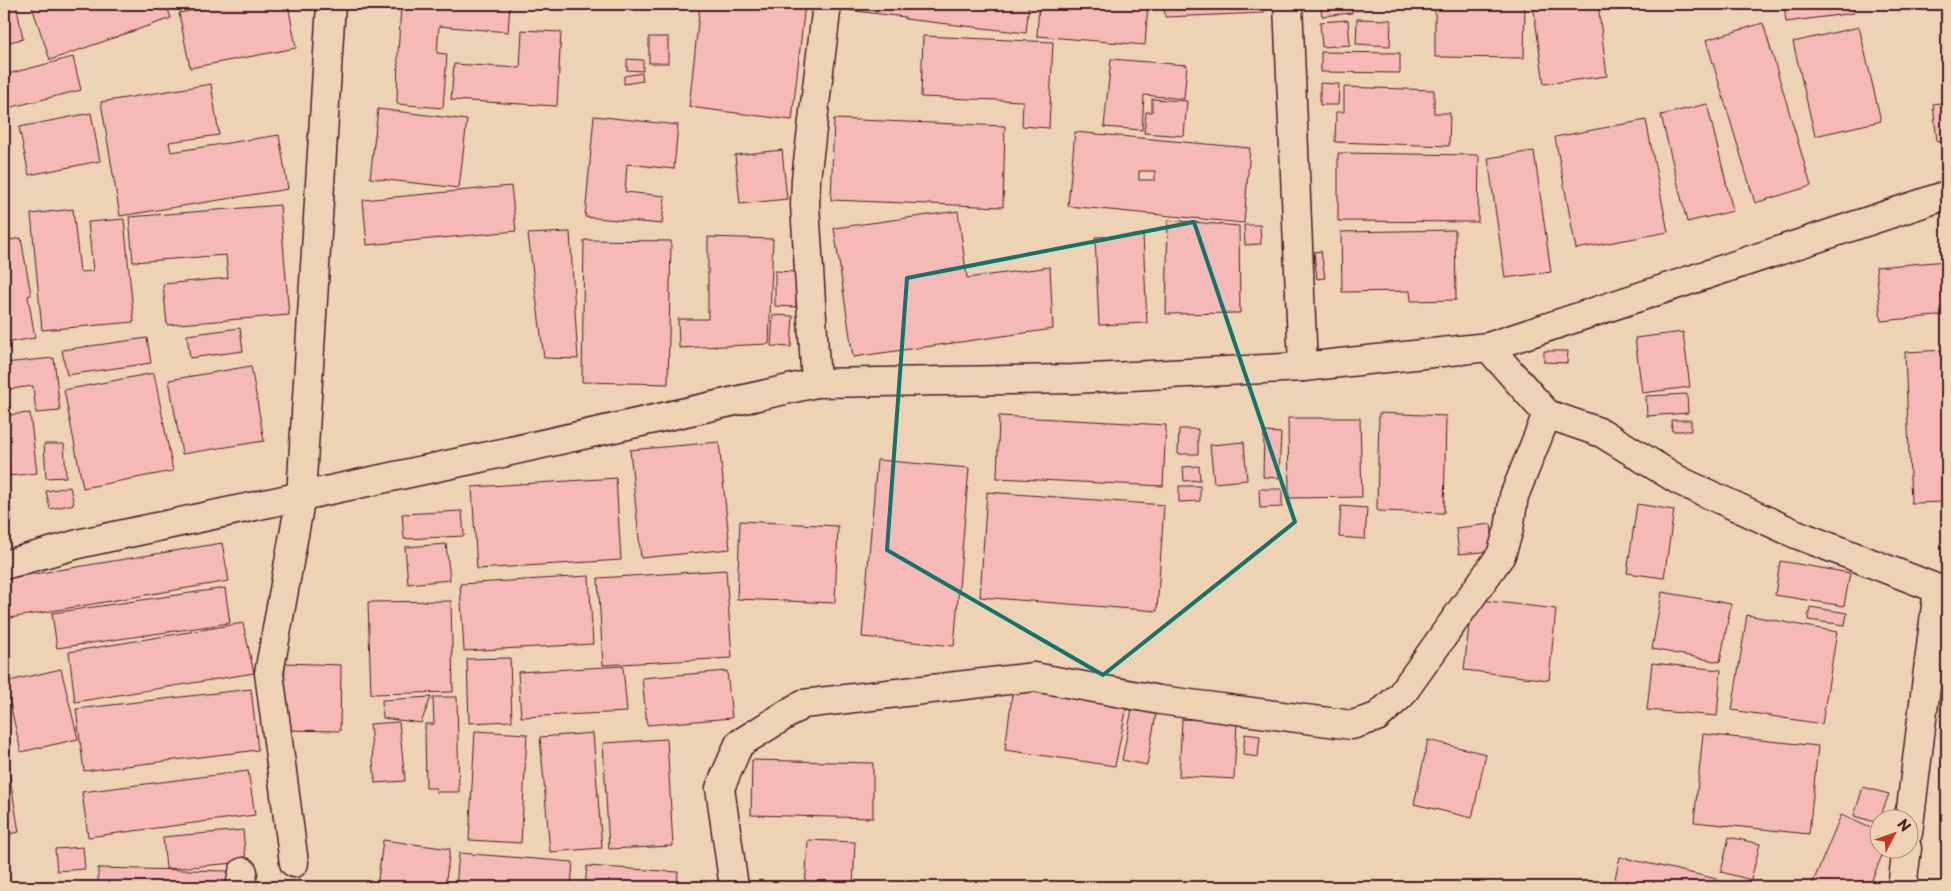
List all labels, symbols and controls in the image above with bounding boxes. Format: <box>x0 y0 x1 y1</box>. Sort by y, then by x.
north arrow <box>1868 808 1918 858</box>
text: N <box>1893 814 1916 836</box>

